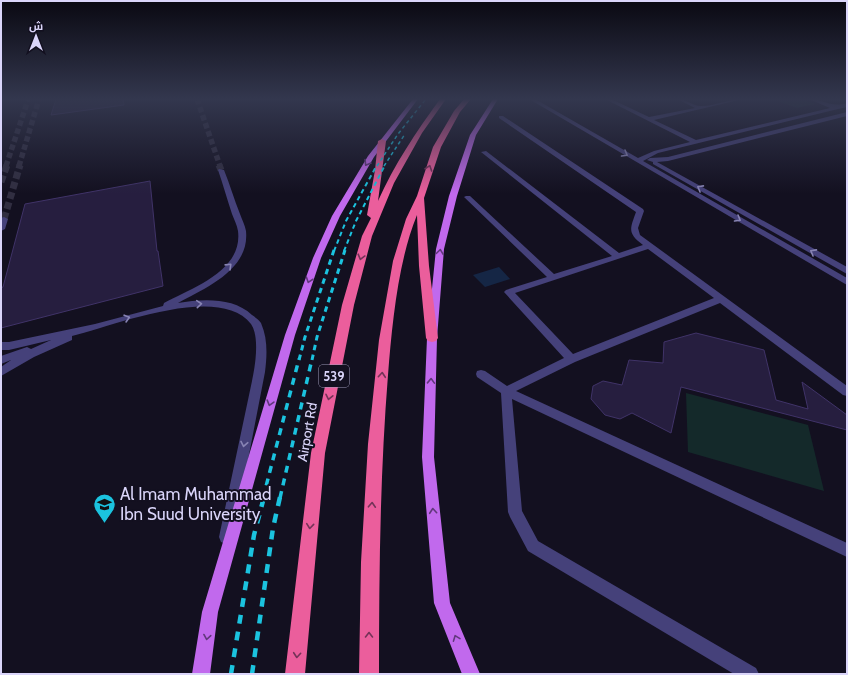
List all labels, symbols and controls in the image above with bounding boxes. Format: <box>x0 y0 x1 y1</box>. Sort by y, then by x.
north arrow <box>16 16 56 56</box>
text: ش <box>29 19 43 33</box>
one-way arrow <box>621 149 628 156</box>
one-way arrow <box>364 159 372 166</box>
one-way arrow <box>425 165 433 172</box>
one-way arrow <box>697 186 704 193</box>
one-way arrow <box>734 214 741 221</box>
one-way arrow <box>435 249 444 255</box>
one-way arrow <box>810 250 817 257</box>
one-way arrow <box>358 254 366 260</box>
one-way arrow <box>224 263 232 271</box>
one-way arrow <box>306 276 314 283</box>
one-way arrow <box>196 299 202 308</box>
one-way arrow <box>123 314 130 323</box>
road number: 539 <box>319 365 349 387</box>
one-way arrow <box>377 372 386 378</box>
one-way arrow <box>427 378 435 384</box>
one-way arrow <box>326 394 334 401</box>
one-way arrow <box>266 400 275 407</box>
street label: Airport Rd <box>293 401 321 463</box>
one-way arrow <box>241 441 249 447</box>
place label: Al Imam Muhammad Ibn Suud University <box>120 484 271 524</box>
school or university icon: Al Imam Muhammad Ibn Suud University <box>91 491 117 524</box>
one-way arrow <box>368 502 377 508</box>
one-way arrow <box>429 508 438 514</box>
one-way arrow <box>305 523 314 529</box>
one-way arrow <box>365 632 374 638</box>
one-way arrow <box>203 634 212 640</box>
one-way arrow <box>452 635 460 642</box>
one-way arrow <box>293 652 302 658</box>

